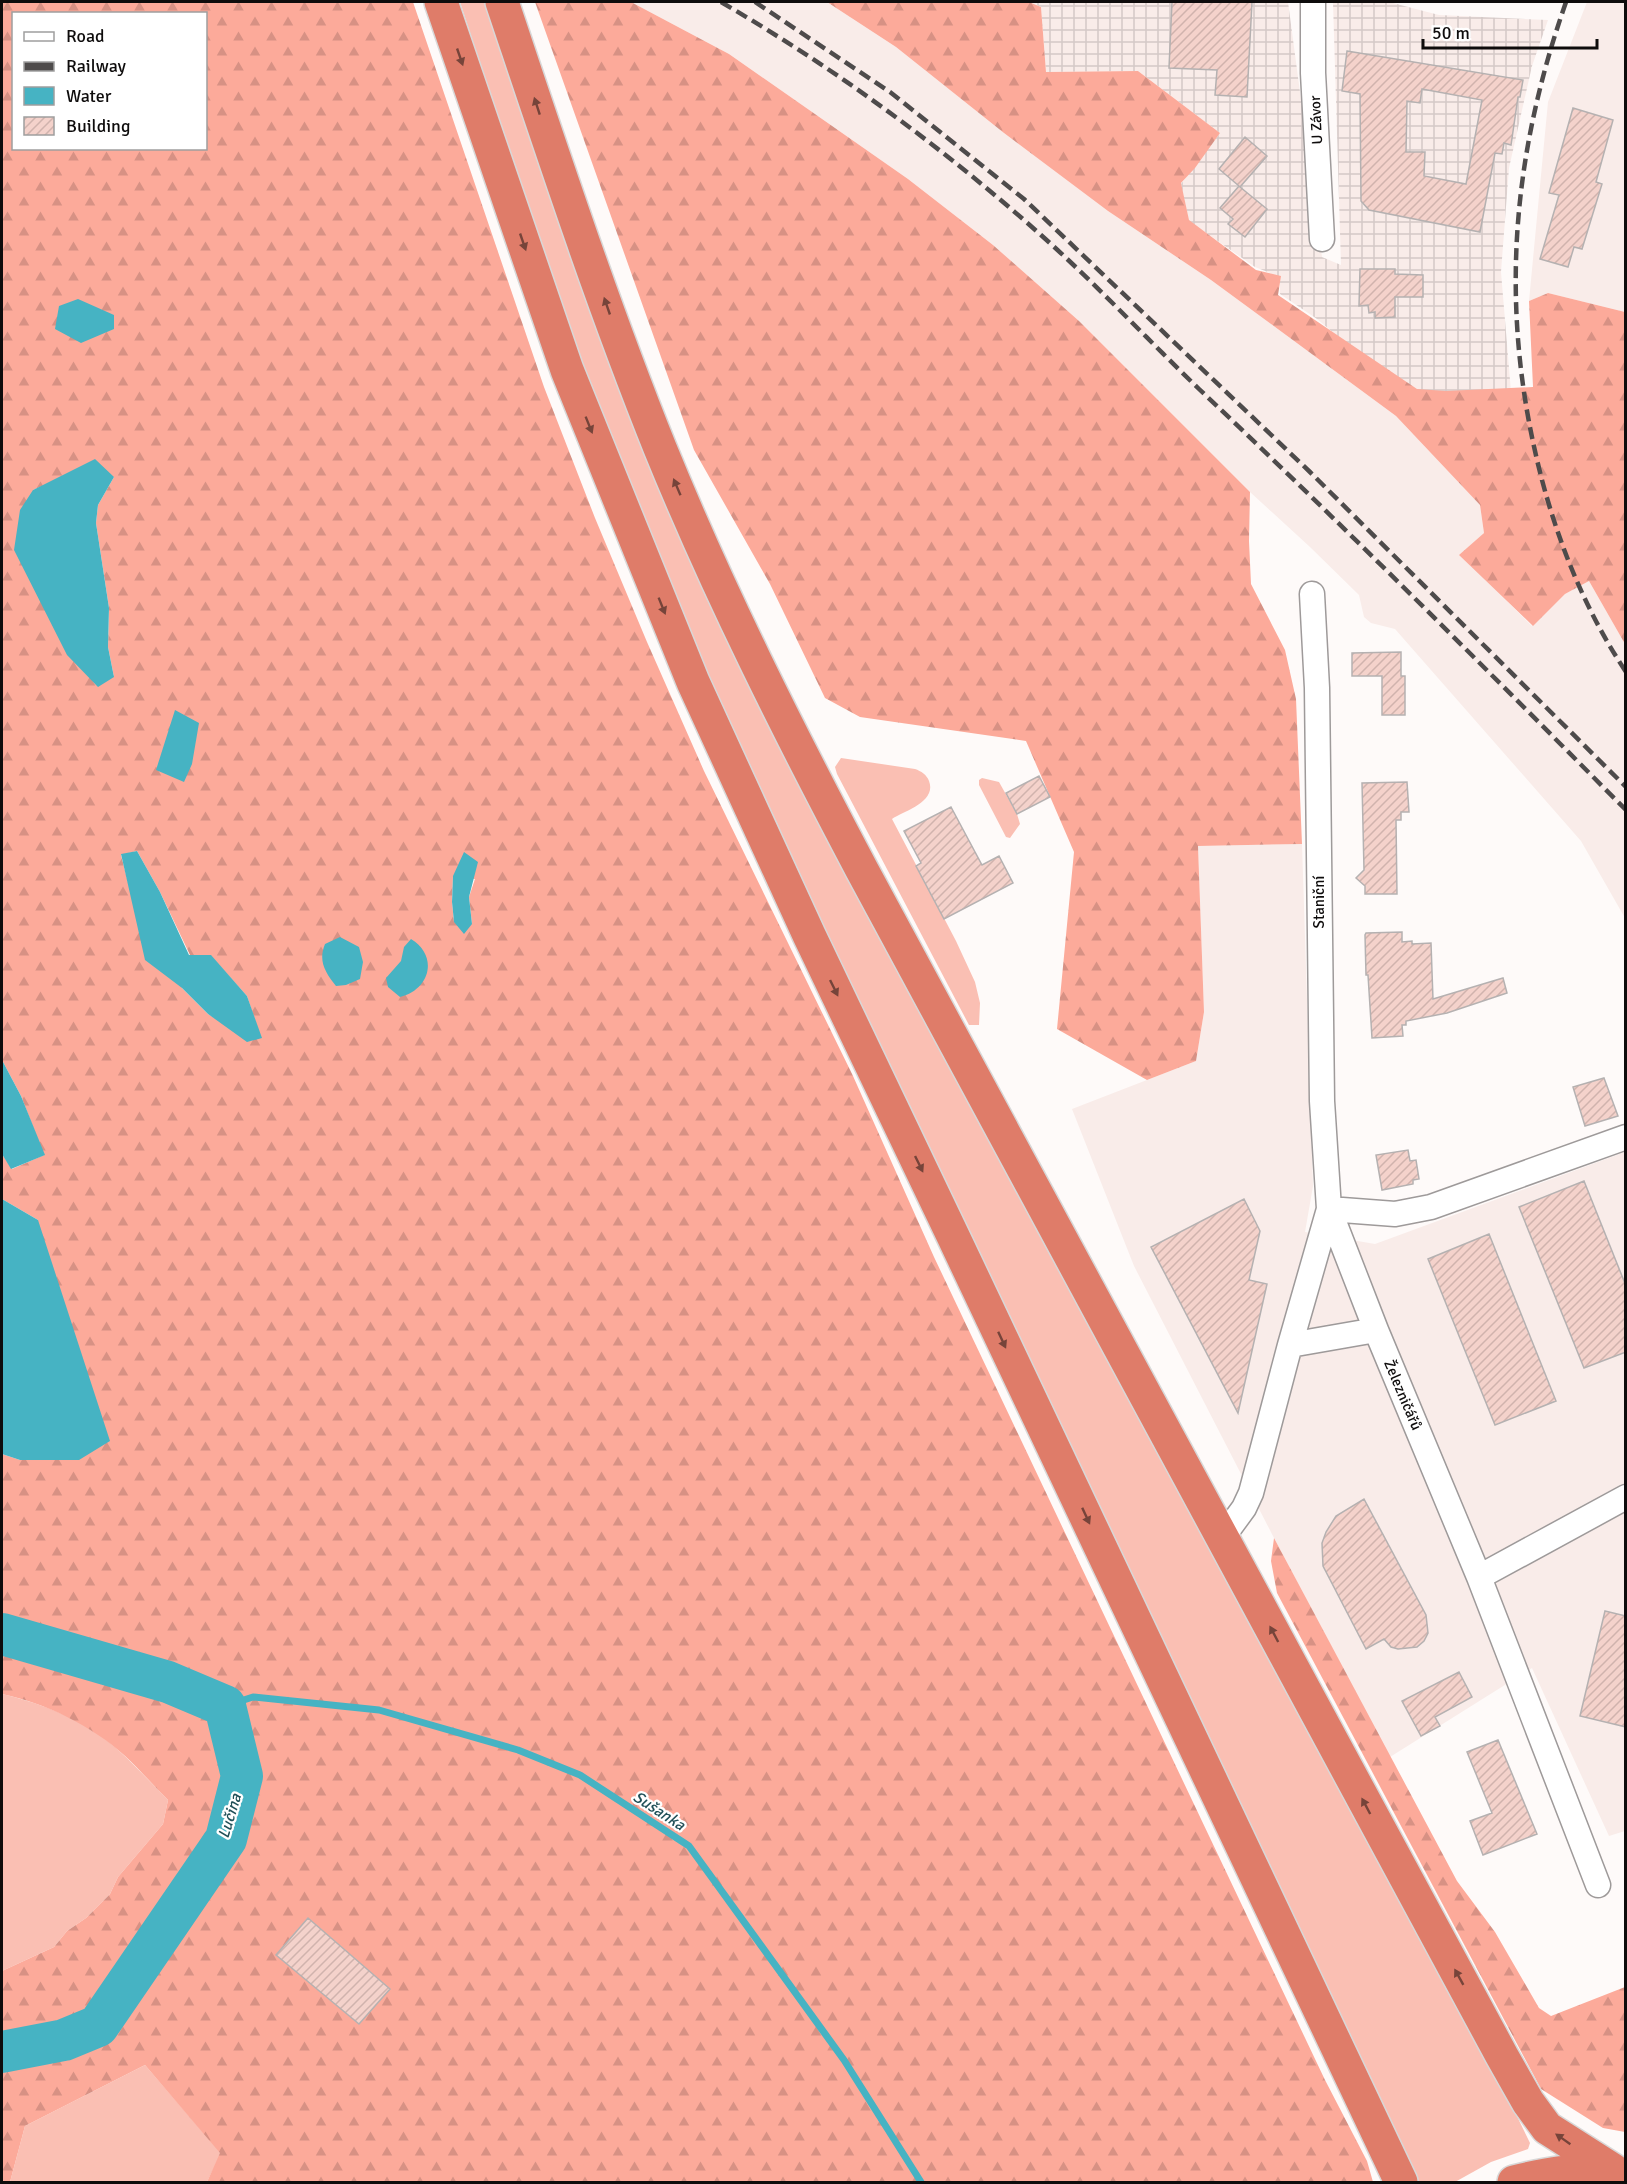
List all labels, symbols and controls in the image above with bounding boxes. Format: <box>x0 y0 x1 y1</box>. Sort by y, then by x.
legend <box>12 12 207 150</box>
scale bar <box>1423 12 1597 50</box>
text: 50 m <box>1432 22 1470 44</box>
text: Road <box>66 25 105 47</box>
one-way arrow <box>455 48 465 66</box>
text: Railway <box>66 55 127 77</box>
text: Water <box>66 85 112 107</box>
street label: U Závor <box>1306 95 1326 145</box>
one-way arrow <box>532 97 541 115</box>
text: Building <box>66 115 130 137</box>
one-way arrow <box>518 233 528 251</box>
one-way arrow <box>601 297 611 315</box>
one-way arrow <box>585 416 594 434</box>
one-way arrow <box>672 478 682 496</box>
one-way arrow <box>658 597 667 615</box>
street label: Staniční <box>1310 876 1328 928</box>
one-way arrow <box>829 979 839 997</box>
one-way arrow <box>914 1155 923 1172</box>
one-way arrow <box>998 1331 1007 1348</box>
street label: Železničářů <box>1380 1357 1426 1433</box>
one-way arrow <box>1081 1508 1090 1525</box>
one-way arrow <box>1269 1625 1279 1643</box>
water label: Sušanka <box>629 1787 689 1836</box>
water label: Lučina <box>214 1790 246 1841</box>
one-way arrow <box>1361 1797 1371 1814</box>
one-way arrow <box>1453 1969 1464 1985</box>
one-way arrow <box>1556 2133 1572 2145</box>

